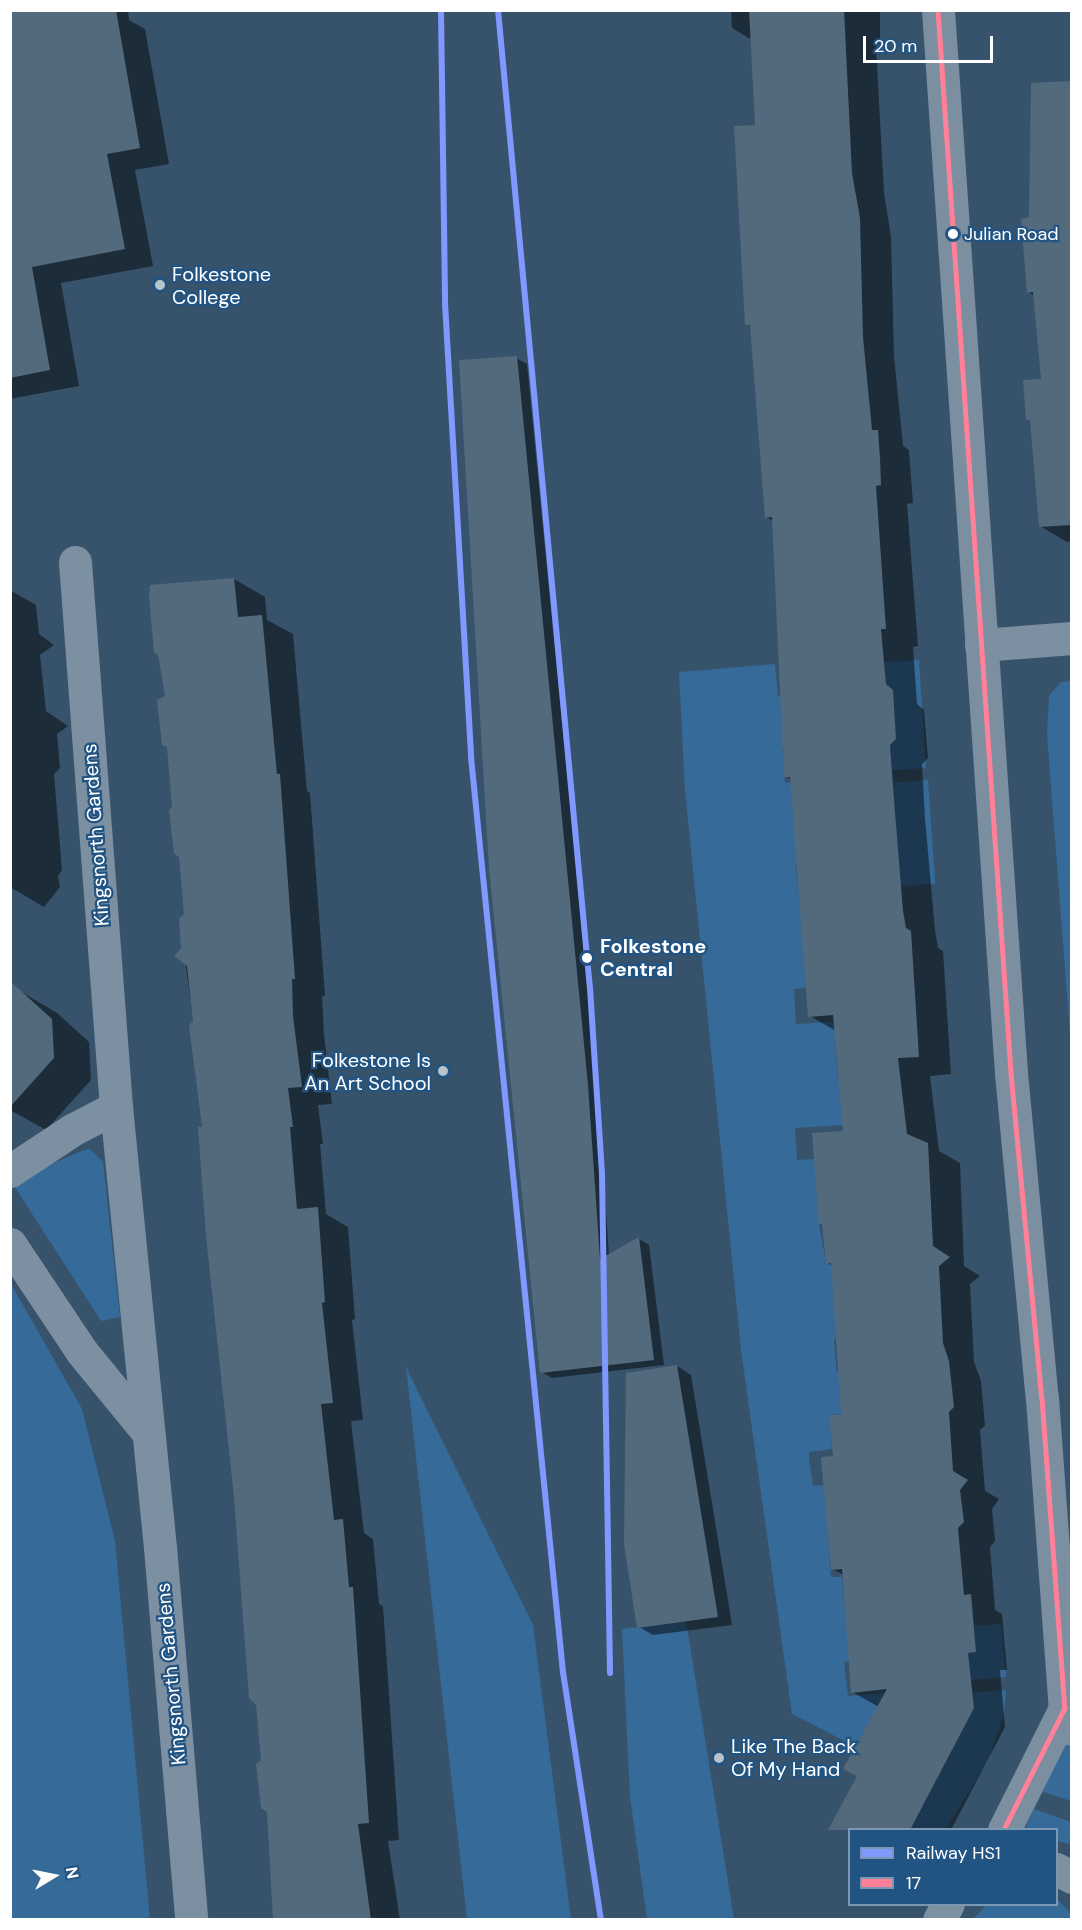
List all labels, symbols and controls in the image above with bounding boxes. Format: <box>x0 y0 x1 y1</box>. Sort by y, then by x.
scale bar <box>866 24 996 62</box>
text: 20 m <box>874 34 917 58</box>
place label: Julian Road <box>964 223 1058 245</box>
marker: Julian Road <box>947 228 959 240</box>
place label: Folkestone College <box>172 262 271 309</box>
marker: Folkestone College <box>153 278 167 292</box>
street label: Kingsnorth Gardens <box>78 743 114 927</box>
place label: Folkestone Central <box>600 934 706 981</box>
marker: Folkestone Central <box>578 949 596 967</box>
place label: Folkestone Is An Art School <box>304 1048 431 1095</box>
marker: Folkestone Is An Art School <box>436 1064 450 1078</box>
street label: Kingsnorth Gardens <box>151 1582 191 1766</box>
place label: Like The Back Of My Hand <box>731 1734 856 1781</box>
marker: Like The Back Of My Hand <box>712 1751 726 1765</box>
legend <box>848 1828 1058 1906</box>
text: Railway HS1 <box>906 1841 1001 1865</box>
north arrow <box>24 1846 84 1906</box>
text: N <box>61 1865 84 1880</box>
text: 17 <box>906 1871 921 1895</box>

